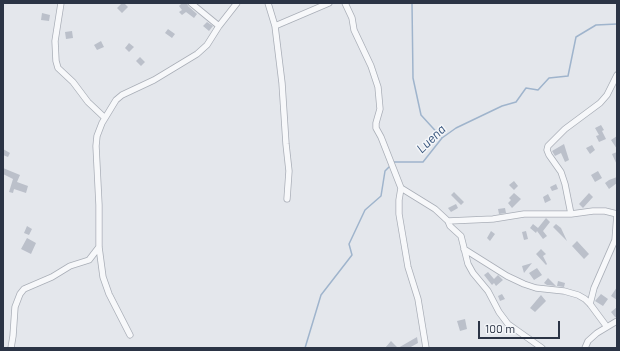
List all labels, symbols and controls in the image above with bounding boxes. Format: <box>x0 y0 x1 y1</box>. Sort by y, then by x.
water label: Luena <box>413 121 449 157</box>
scale bar <box>480 313 562 339</box>
text: 100 m <box>485 321 515 335</box>

